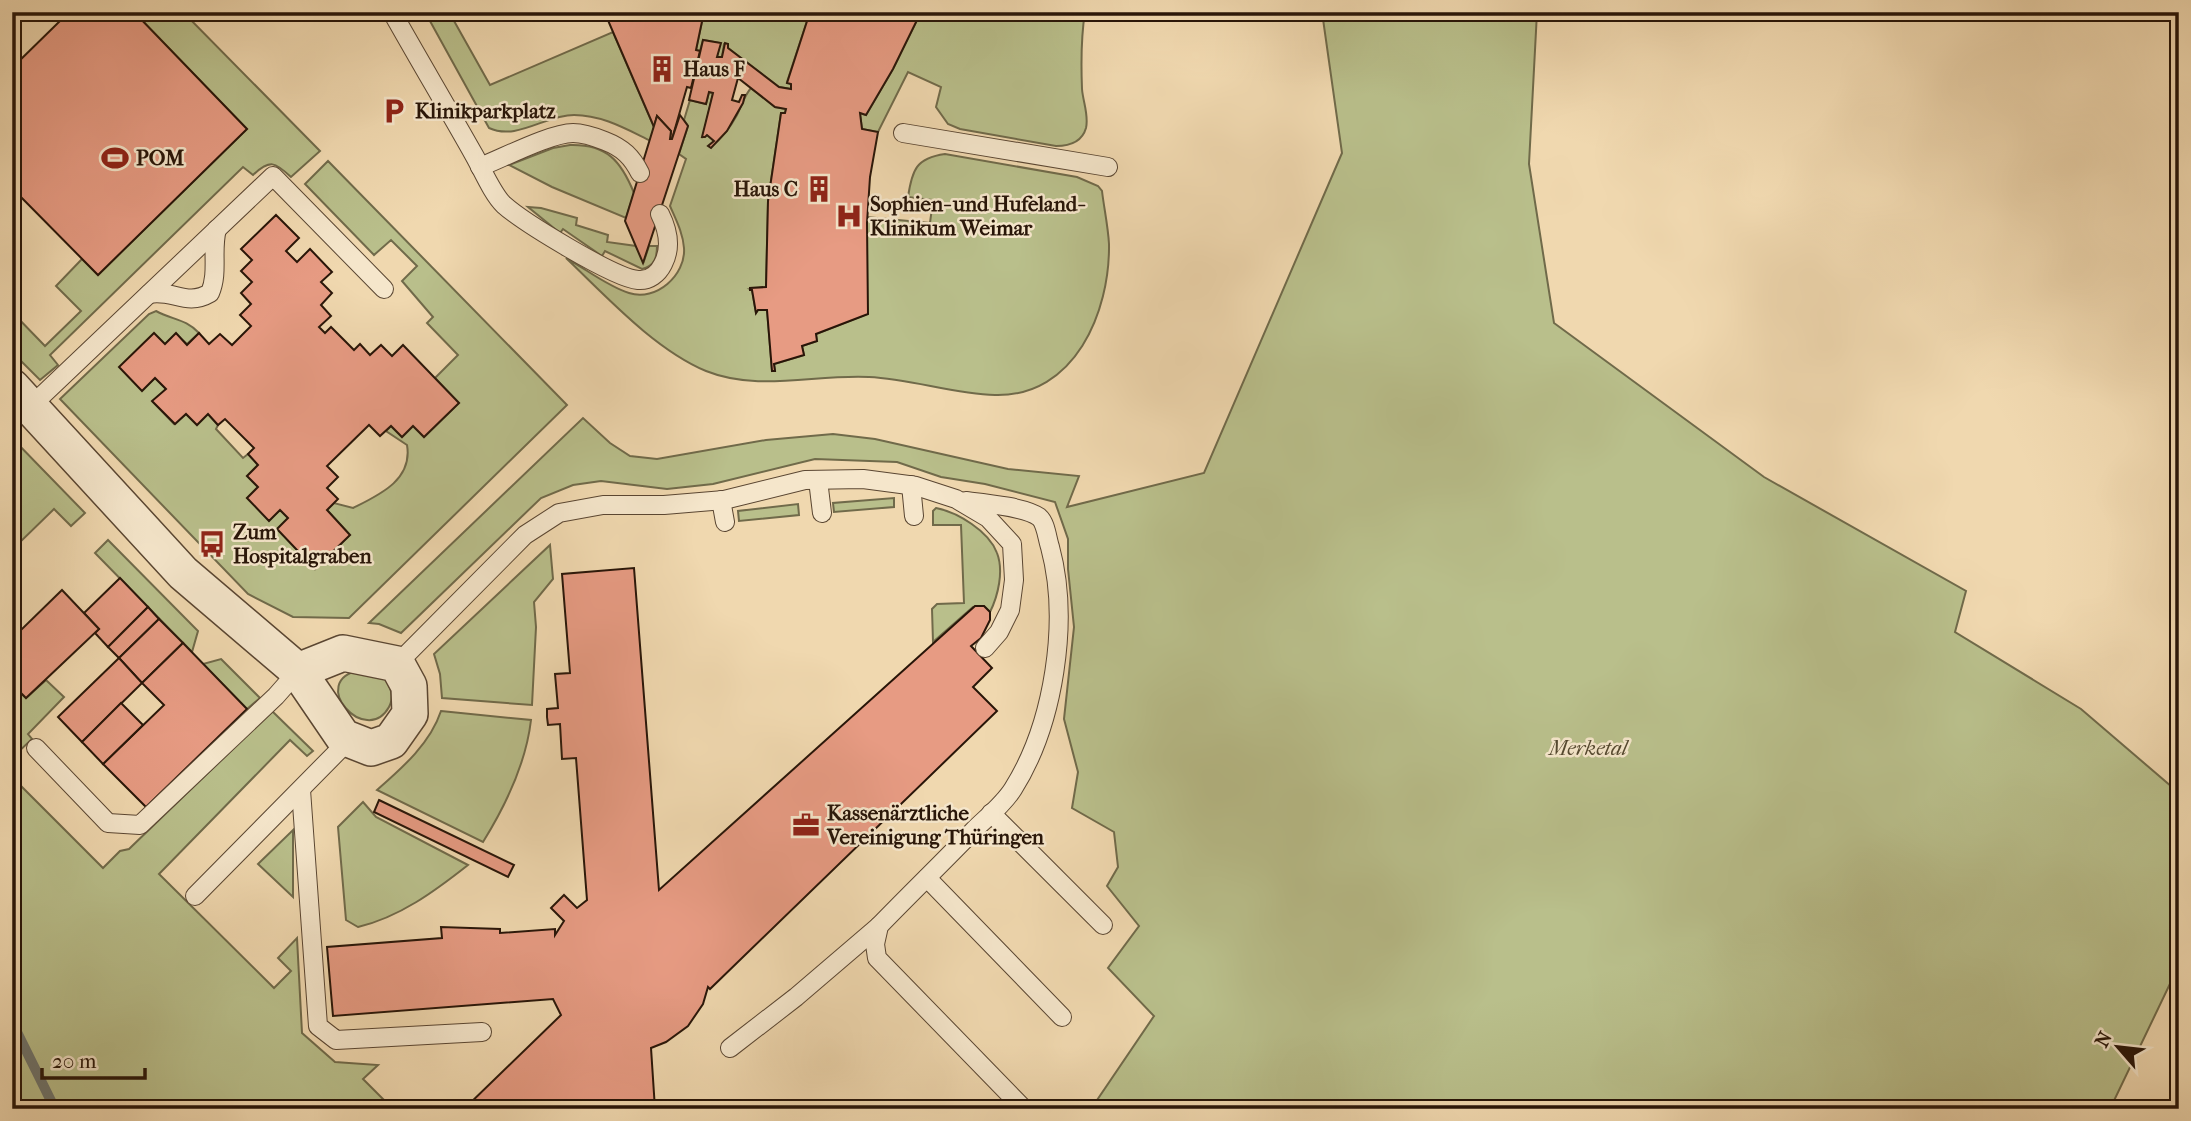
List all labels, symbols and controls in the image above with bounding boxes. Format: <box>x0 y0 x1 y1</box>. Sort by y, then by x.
building icon: Haus F <box>647 54 677 84</box>
place label: Haus F <box>683 57 745 81</box>
parking icon: Klinikparkplatz <box>379 96 409 126</box>
place label: Klinikparkplatz <box>415 99 556 123</box>
sports icon: POM <box>100 143 130 173</box>
place label: POM <box>136 146 184 170</box>
building icon: Haus C <box>804 174 834 204</box>
place label: Haus C <box>733 177 798 201</box>
place label: Sophien- und Hufeland- Klinikum Weimar <box>870 192 1086 240</box>
hospital icon: Sophien- und Hufeland- Klinikum Weimar <box>834 201 864 231</box>
place label: Zum Hospitalgraben <box>233 520 372 568</box>
bus stop icon: Zum Hospitalgraben <box>197 529 227 559</box>
park label: Merketal <box>1547 736 1630 760</box>
place label: Kassenärztliche Vereinigung Thüringen <box>826 801 1045 849</box>
office icon: Kassenärztliche Vereinigung Thüringen <box>791 810 821 840</box>
north arrow <box>2082 1012 2152 1082</box>
text: N <box>2091 1027 2117 1051</box>
scale bar <box>42 1037 145 1081</box>
text: 20 m <box>52 1049 97 1073</box>

